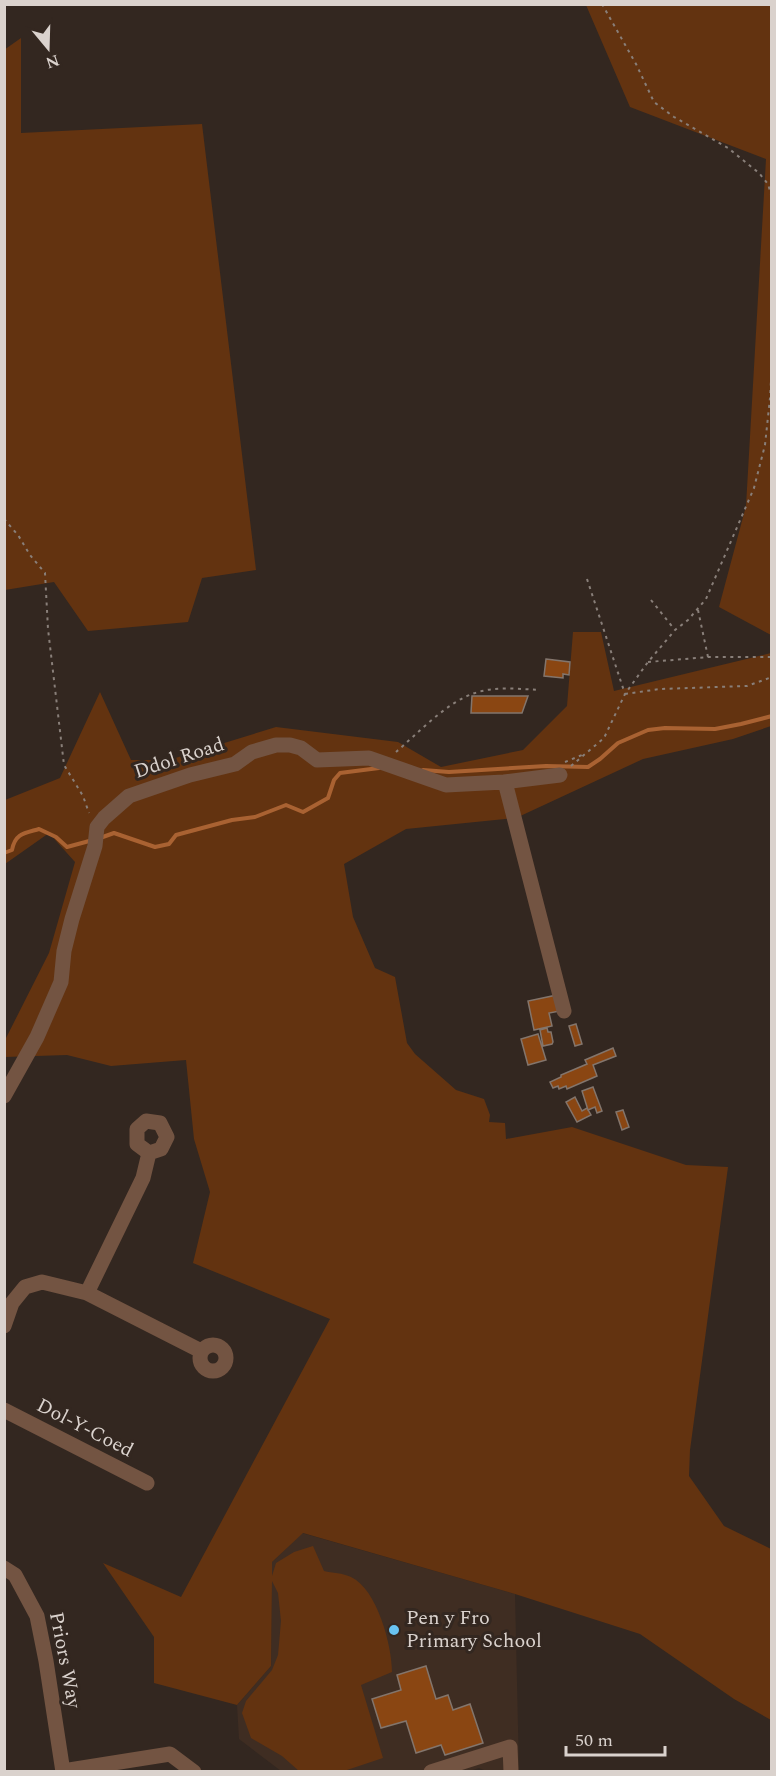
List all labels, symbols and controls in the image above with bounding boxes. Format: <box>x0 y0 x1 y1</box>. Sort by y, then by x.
north arrow <box>18 18 78 78</box>
text: N <box>42 48 63 75</box>
street label: Ddol Road <box>130 729 228 787</box>
street label: Dol-Y-Coed <box>31 1391 139 1465</box>
place label: Pen y Fro Primary School <box>406 1603 542 1656</box>
street label: Priors Way <box>41 1609 89 1712</box>
marker: Pen y Fro Primary School <box>387 1623 401 1637</box>
scale bar <box>566 1719 665 1757</box>
text: 50 m <box>575 1727 613 1754</box>

